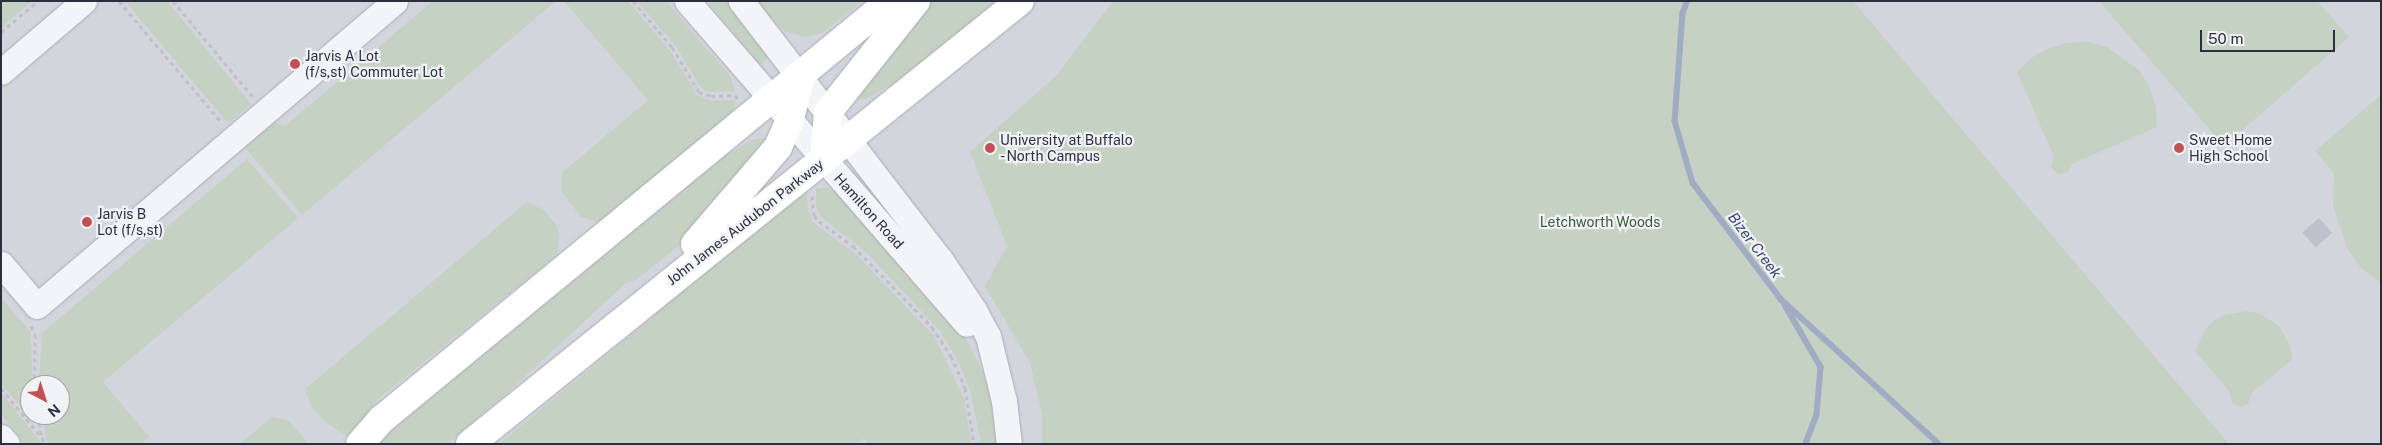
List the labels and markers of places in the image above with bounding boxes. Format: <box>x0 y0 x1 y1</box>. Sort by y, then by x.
place label: Jarvis A Lot (f/s,st) Commuter Lot <box>305 48 443 80</box>
marker: Jarvis A Lot (f/s,st) Commuter Lot <box>289 58 301 70</box>
place label: University at Buffalo - North Campus <box>1000 132 1133 164</box>
place label: Sweet Home High School <box>2189 132 2272 164</box>
marker: University at Buffalo - North Campus <box>984 142 996 154</box>
marker: Sweet Home High School <box>2173 142 2185 154</box>
place label: Jarvis B Lot (f/s,st) <box>97 206 163 238</box>
marker: Jarvis B Lot (f/s,st) <box>81 216 93 228</box>

